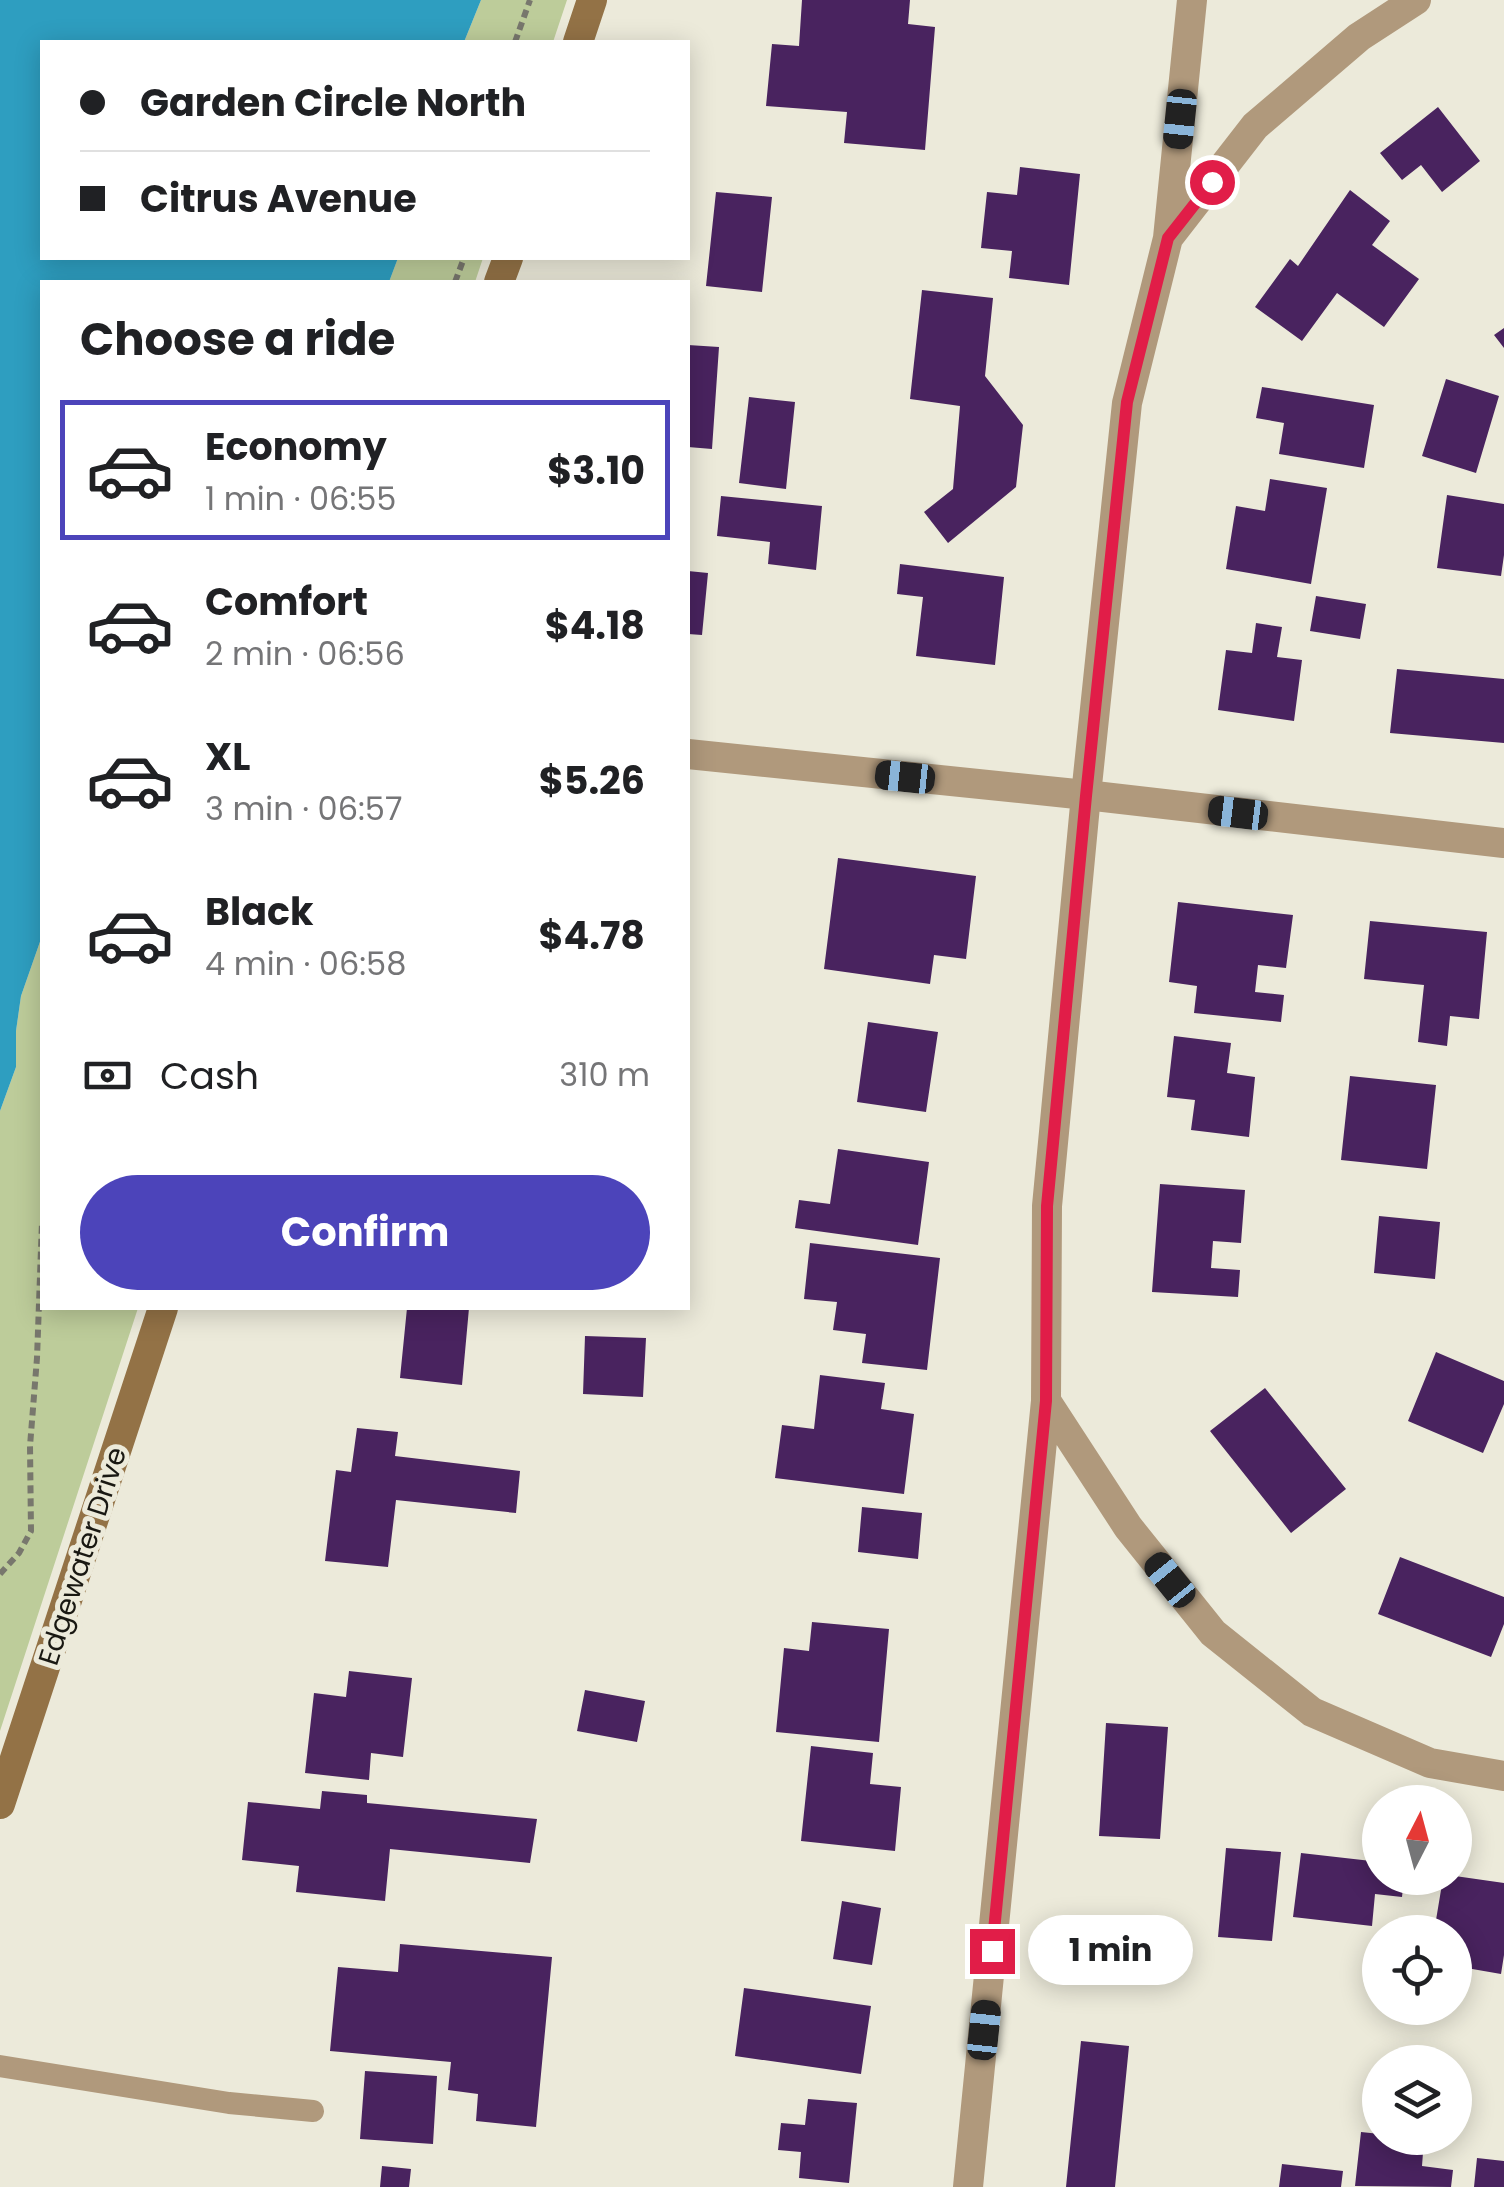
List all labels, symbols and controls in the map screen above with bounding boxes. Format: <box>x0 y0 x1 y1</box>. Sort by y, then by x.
text: Garden Circle North <box>140 76 526 129</box>
car <box>1162 88 1198 150</box>
route start <box>1190 160 1235 205</box>
text: Citrus Avenue <box>140 172 417 225</box>
text: Choose a ride <box>80 308 395 371</box>
text: Economy <box>205 420 387 473</box>
icon: car <box>85 425 175 515</box>
text: $3.10 <box>547 444 645 497</box>
text: 1 min · 06:55 <box>205 476 396 521</box>
text: Comfort <box>205 575 368 628</box>
icon: car <box>85 580 175 670</box>
text: $4.18 <box>545 599 645 652</box>
text: 2 min · 06:56 <box>205 631 405 676</box>
text: XL <box>205 730 250 783</box>
icon: car <box>85 735 175 825</box>
text: $5.26 <box>539 754 645 807</box>
car <box>874 759 936 795</box>
text: 3 min · 06:57 <box>205 786 402 831</box>
car <box>1206 794 1270 832</box>
text: Black <box>205 885 314 938</box>
icon: car <box>85 890 175 980</box>
text: $4.78 <box>539 909 645 962</box>
text: 4 min · 06:58 <box>205 941 406 986</box>
icon: cash <box>80 1048 135 1103</box>
text: Cash <box>160 1049 259 1102</box>
text: 310 m <box>559 1052 650 1097</box>
button: Confirm <box>80 1175 650 1290</box>
street label: Edgewater Drive <box>29 1442 136 1670</box>
car <box>1139 1547 1201 1613</box>
north arrow <box>1362 1785 1472 1895</box>
map controls <box>1362 1785 1472 2155</box>
button: locate <box>1362 1915 1472 2025</box>
callout: 1 min <box>1027 1916 1192 1986</box>
text: 1 min <box>1069 1927 1152 1972</box>
route end <box>970 1929 1015 1974</box>
car <box>966 1999 1002 2061</box>
button: layers <box>1362 2045 1472 2155</box>

